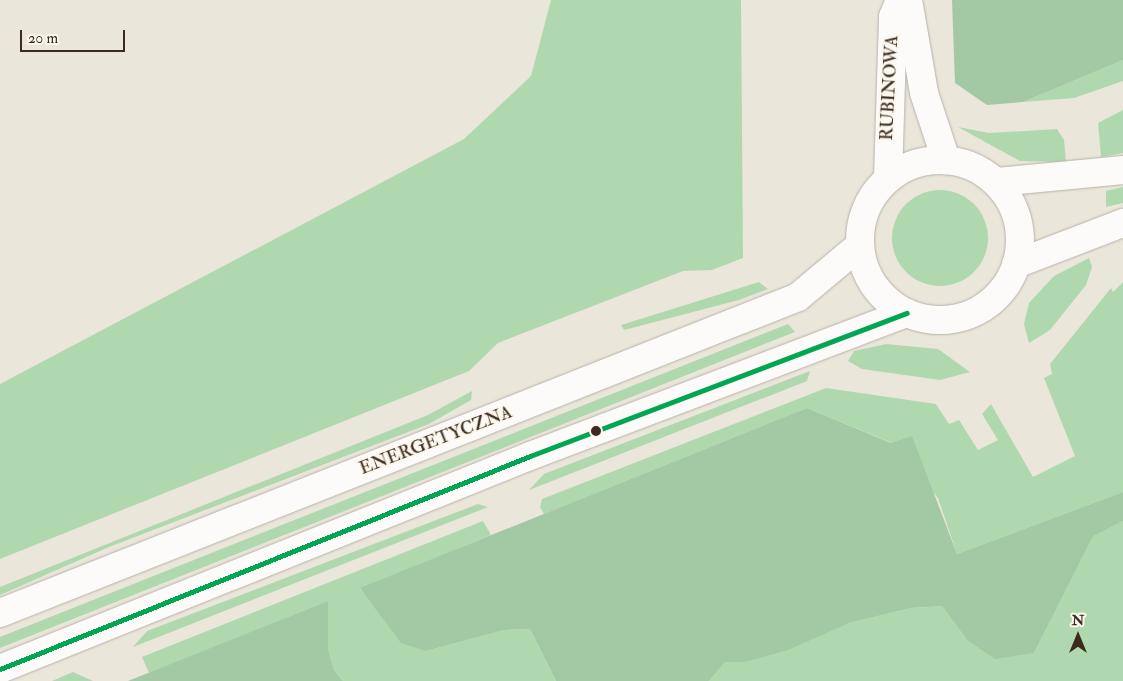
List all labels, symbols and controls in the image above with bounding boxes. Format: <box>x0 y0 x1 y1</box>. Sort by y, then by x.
scale bar <box>22 20 128 52</box>
text: 20 m <box>28 29 58 48</box>
street label: RUBINOWA <box>876 35 904 141</box>
street label: ENERGETYCZNA <box>357 402 515 480</box>
unlabelled marker <box>591 426 601 436</box>
north arrow <box>1053 611 1103 661</box>
text: N <box>1072 612 1084 629</box>

